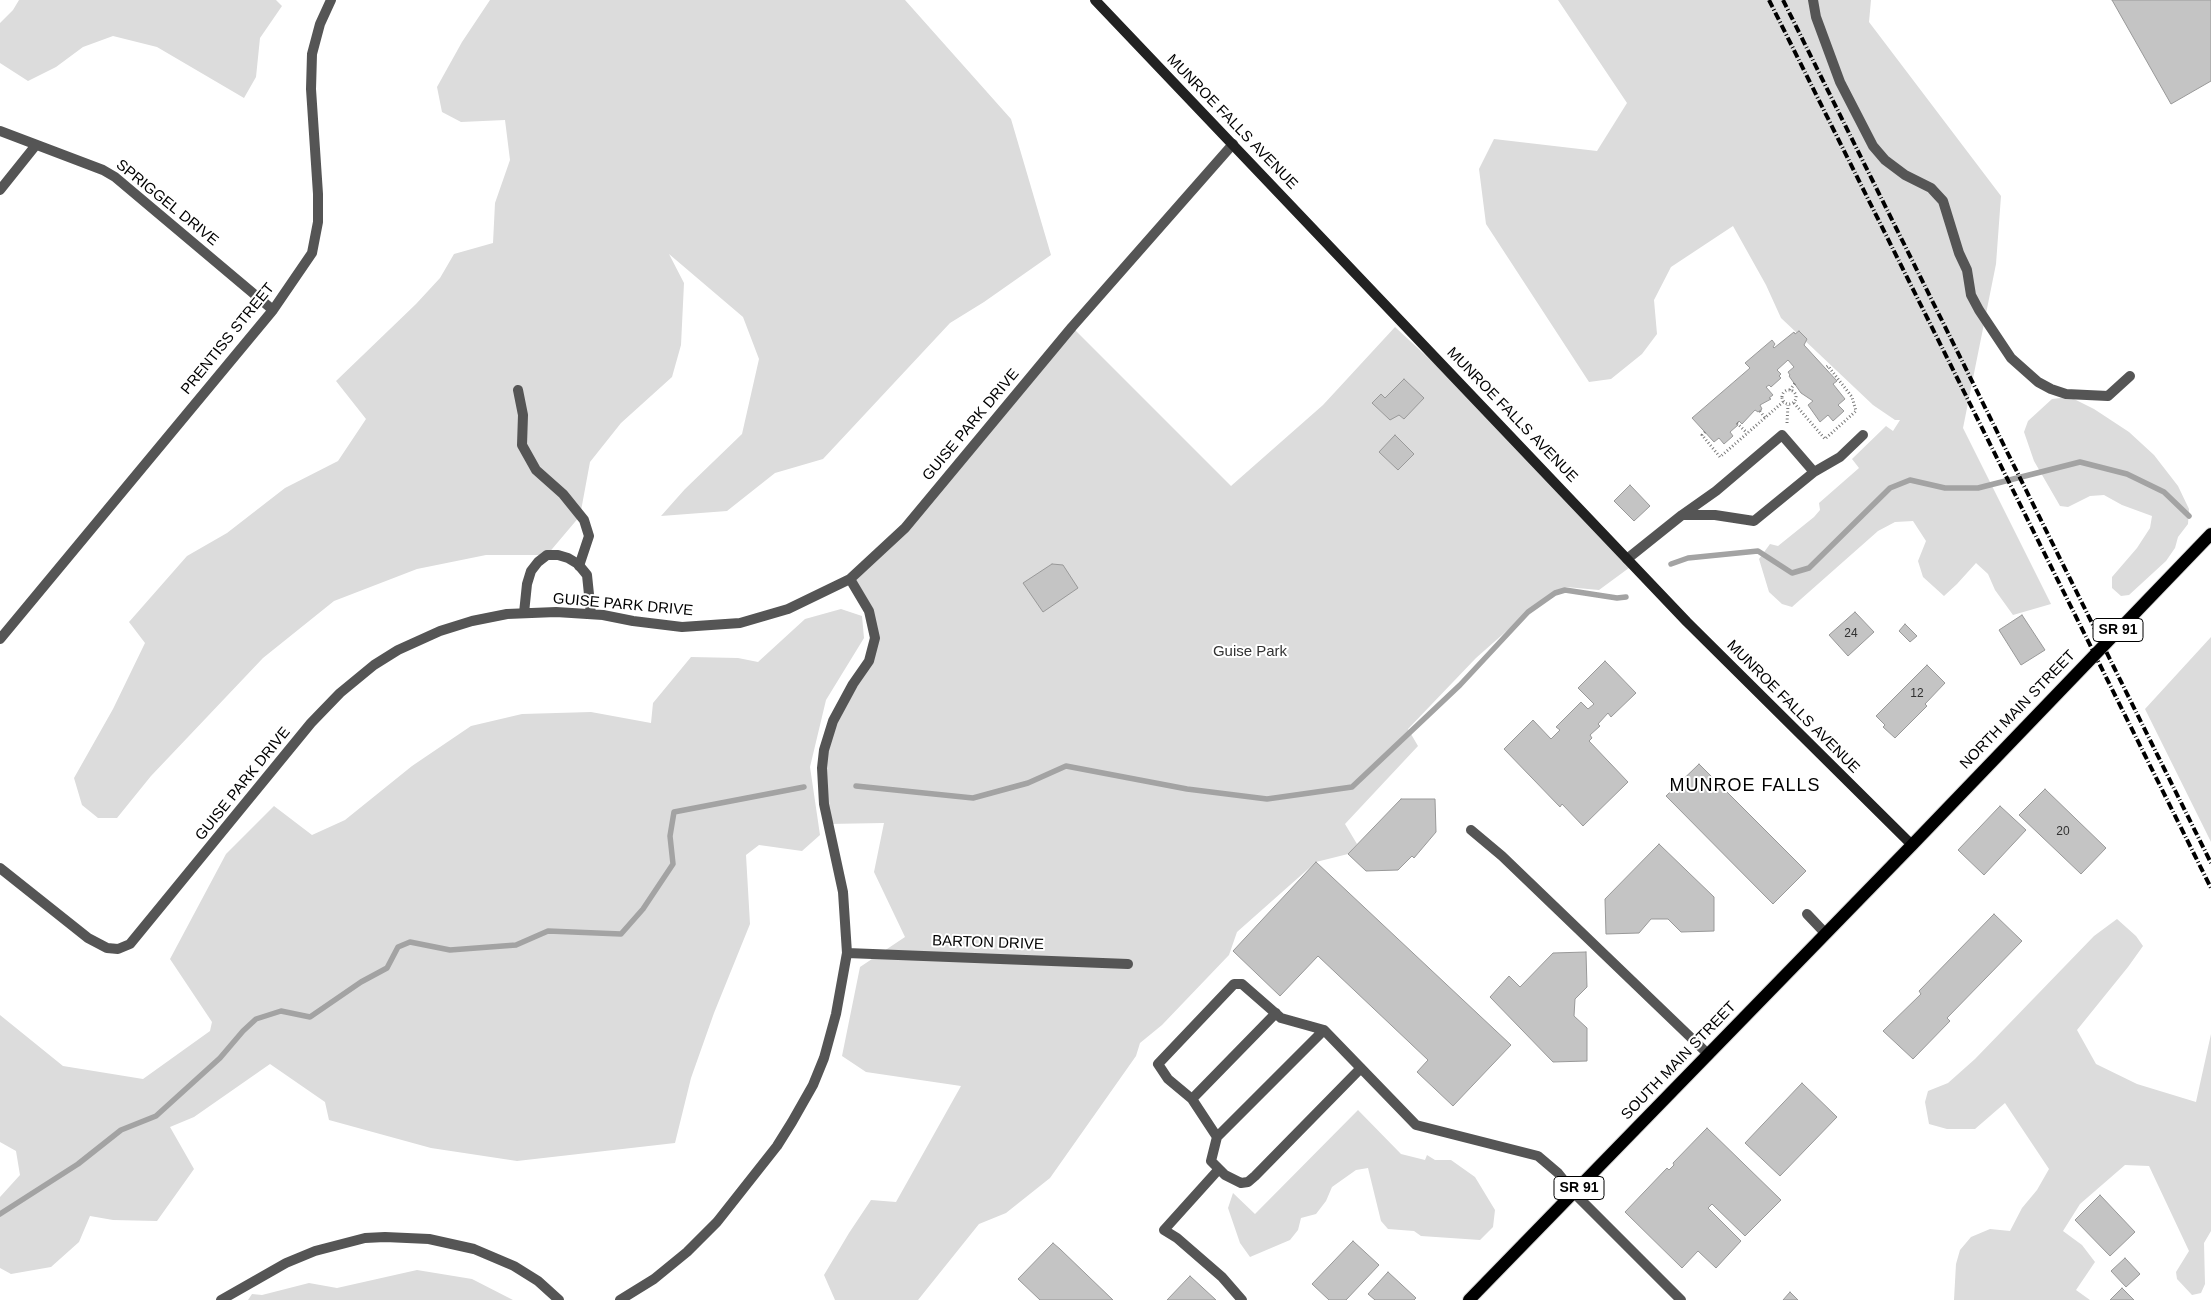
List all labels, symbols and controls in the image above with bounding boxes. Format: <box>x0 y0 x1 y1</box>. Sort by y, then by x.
street label: MUNROE FALLS AVENUE <box>1163 51 1301 193</box>
street label: SPRIGGEL DRIVE <box>112 156 222 250</box>
street label: PRENTISS STREET <box>177 280 279 398</box>
street label: MUNROE FALLS AVENUE <box>1443 344 1581 486</box>
street label: GUISE PARK DRIVE <box>919 365 1023 485</box>
street label: GUISE PARK DRIVE <box>552 590 694 620</box>
road number: SR 91 <box>2093 618 2143 642</box>
house number: 24 <box>1844 627 1858 641</box>
street label: MUNROE FALLS AVENUE <box>1723 637 1863 777</box>
park label: Guise Park <box>1213 643 1287 661</box>
street label: NORTH MAIN STREET <box>1957 647 2079 773</box>
house number: 12 <box>1910 687 1924 701</box>
street label: GUISE PARK DRIVE <box>192 724 294 844</box>
district label: MUNROE FALLS <box>1668 775 1822 797</box>
house number: 20 <box>2056 825 2070 839</box>
street label: BARTON DRIVE <box>932 932 1044 954</box>
street label: SOUTH MAIN STREET <box>1618 998 1740 1124</box>
road number: SR 91 <box>1554 1176 1604 1200</box>

